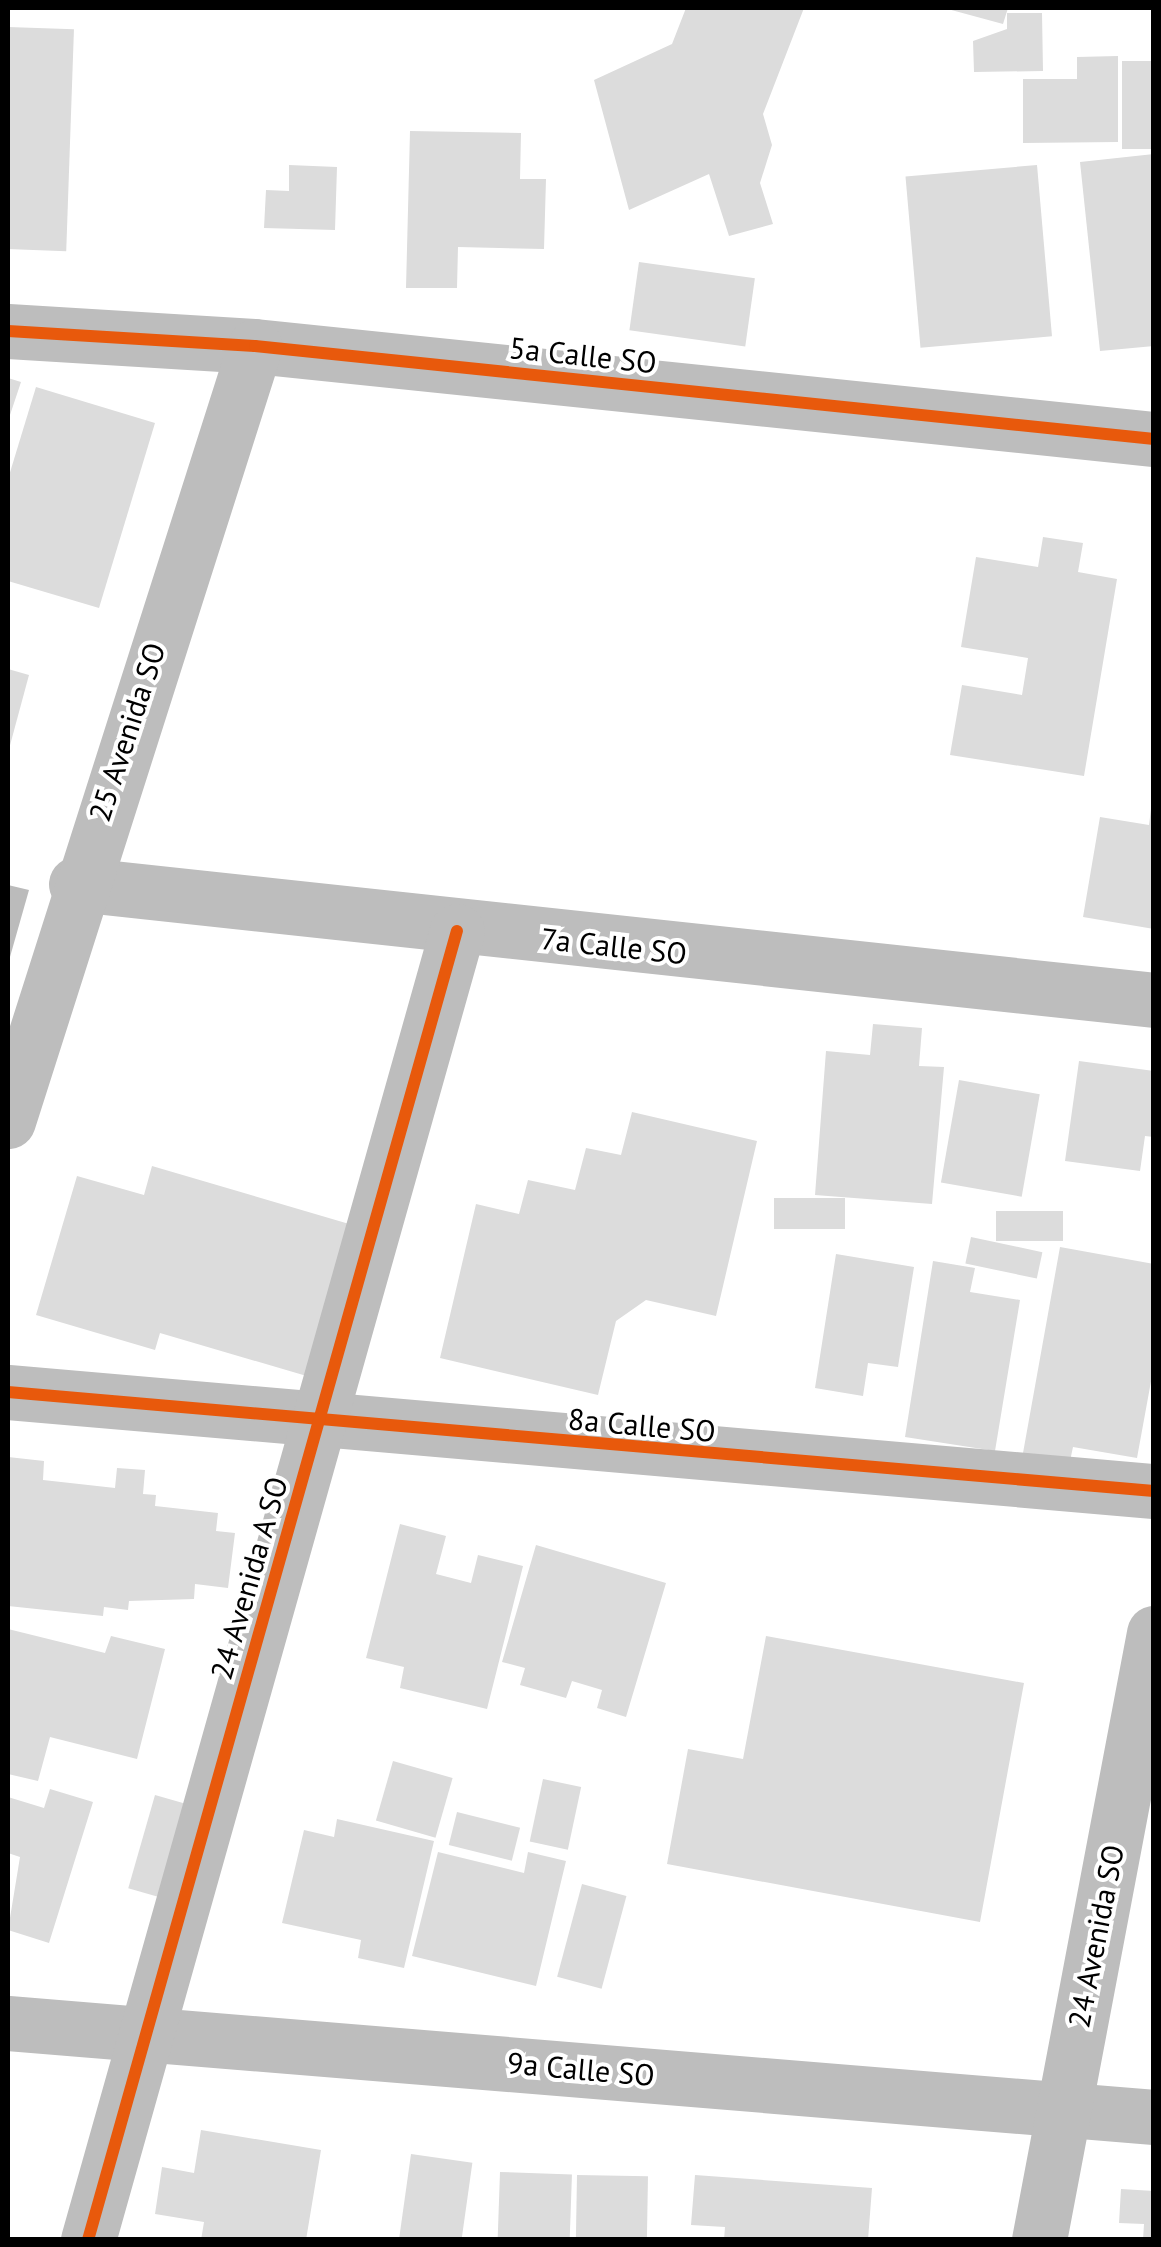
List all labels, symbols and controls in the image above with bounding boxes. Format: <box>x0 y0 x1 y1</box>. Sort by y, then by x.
street label: 5a Calle SO <box>508 329 658 381</box>
street label: 25 Avenida SO <box>81 638 173 826</box>
street label: 7a Calle SO <box>539 920 689 972</box>
street label: 8a Calle SO <box>567 1401 717 1449</box>
street label: 24 Avenida A SO <box>202 1471 296 1685</box>
street label: 24 Avenida SO <box>1061 1841 1131 2031</box>
street label: 9a Calle SO <box>506 2045 656 2093</box>

